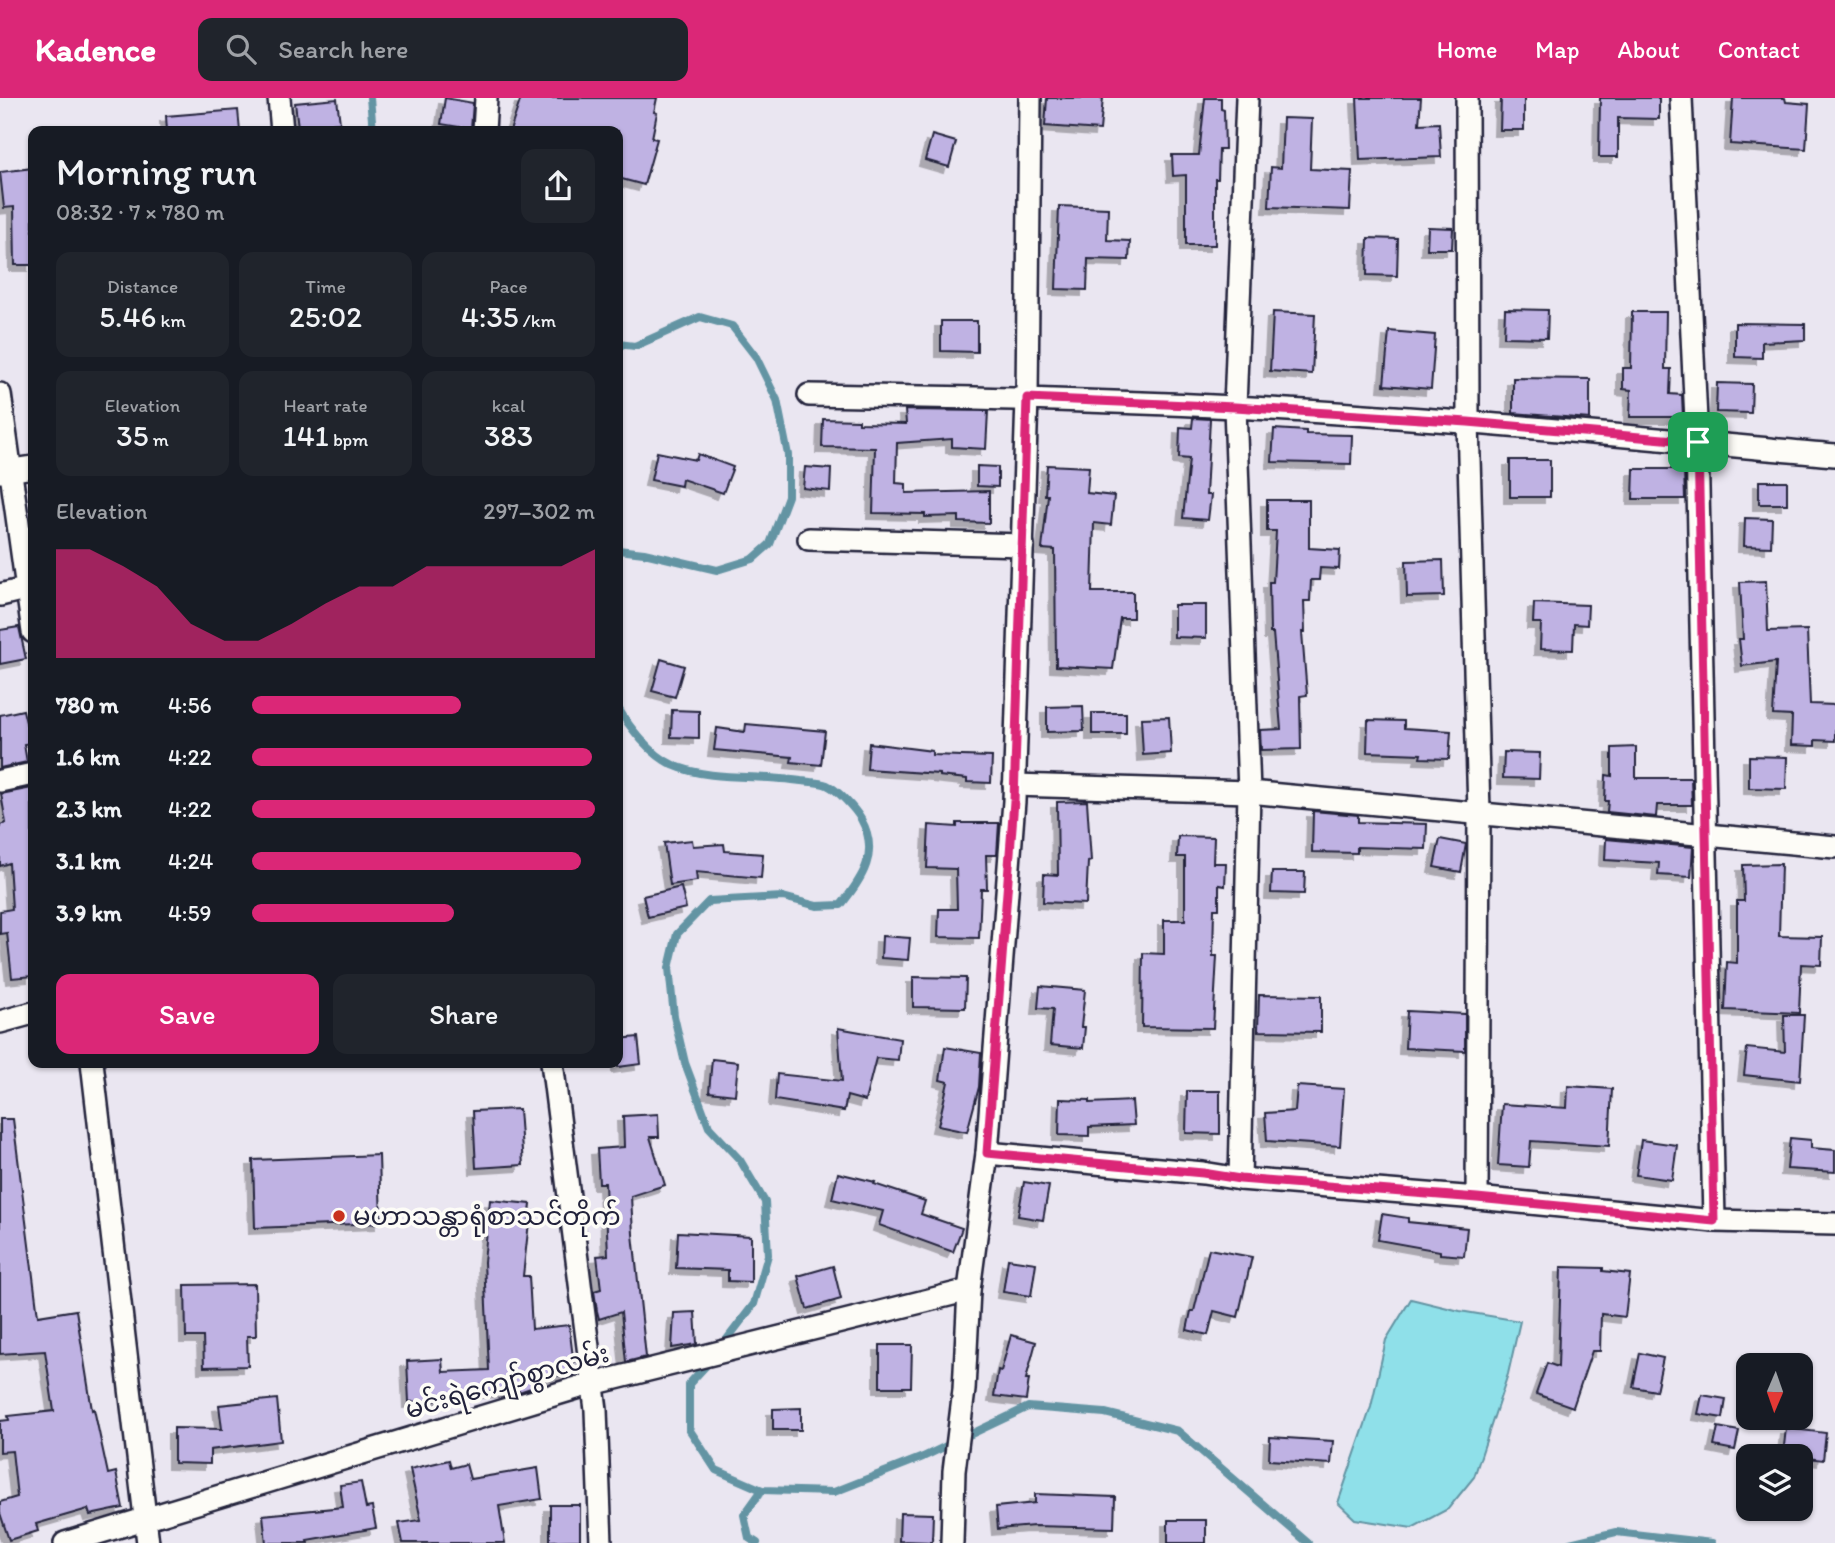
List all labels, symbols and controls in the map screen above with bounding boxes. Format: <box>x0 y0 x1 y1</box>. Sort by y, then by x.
search box <box>198 18 688 81</box>
text: Kadence <box>35 30 156 69</box>
icon: search <box>222 30 260 68</box>
text: Search here <box>278 33 409 65</box>
text: Home <box>1437 35 1497 64</box>
text: Map <box>1535 35 1579 64</box>
text: About <box>1617 35 1680 64</box>
text: Contact <box>1718 35 1800 64</box>
text: Morning run <box>56 149 257 195</box>
button: share <box>521 149 595 223</box>
text: 08:32 · 7 × 780 m <box>56 198 225 226</box>
text: Distance <box>107 275 178 298</box>
text: Time <box>305 275 346 298</box>
text: Pace <box>489 275 528 298</box>
text: 5.46 <box>99 298 156 335</box>
text: 25:02 <box>289 298 362 335</box>
text: 4:35 <box>461 298 519 335</box>
text: km <box>156 309 186 332</box>
text: /km <box>519 309 556 332</box>
text: Elevation <box>105 394 180 417</box>
text: Heart rate <box>283 394 368 417</box>
text: kcal <box>492 394 525 417</box>
pin <box>1668 412 1728 472</box>
text: 35 <box>116 417 148 454</box>
text: 141 <box>283 417 329 454</box>
text: 383 <box>484 417 533 454</box>
icon: arrive <box>1679 423 1717 461</box>
text: m <box>148 428 169 451</box>
text: bpm <box>329 428 368 451</box>
text: Elevation <box>56 497 147 525</box>
text: 297–302 m <box>483 497 595 525</box>
text: 780 m <box>56 691 119 719</box>
text: 4:56 <box>168 691 212 719</box>
text: 1.6 km <box>56 743 120 771</box>
text: 4:22 <box>168 743 212 771</box>
text: 2.3 km <box>56 795 122 823</box>
text: 4:22 <box>168 795 212 823</box>
text: 3.1 km <box>56 847 120 875</box>
text: 4:24 <box>168 847 213 875</box>
text: 3.9 km <box>56 899 122 927</box>
text: 4:59 <box>168 899 212 927</box>
button: Save <box>56 974 319 1054</box>
button: Share <box>333 974 595 1054</box>
place label: မဟာသန္တာရုံစာသင်တိုက် <box>353 1199 621 1237</box>
marker: မဟာသန္တာရုံစာသင်တိုက် <box>331 1208 347 1224</box>
street label: မင်းရဲကျော်စွာလမ်း <box>401 1336 614 1430</box>
north arrow <box>1736 1353 1813 1430</box>
map controls <box>1736 1353 1813 1521</box>
button: layers <box>1736 1444 1813 1521</box>

